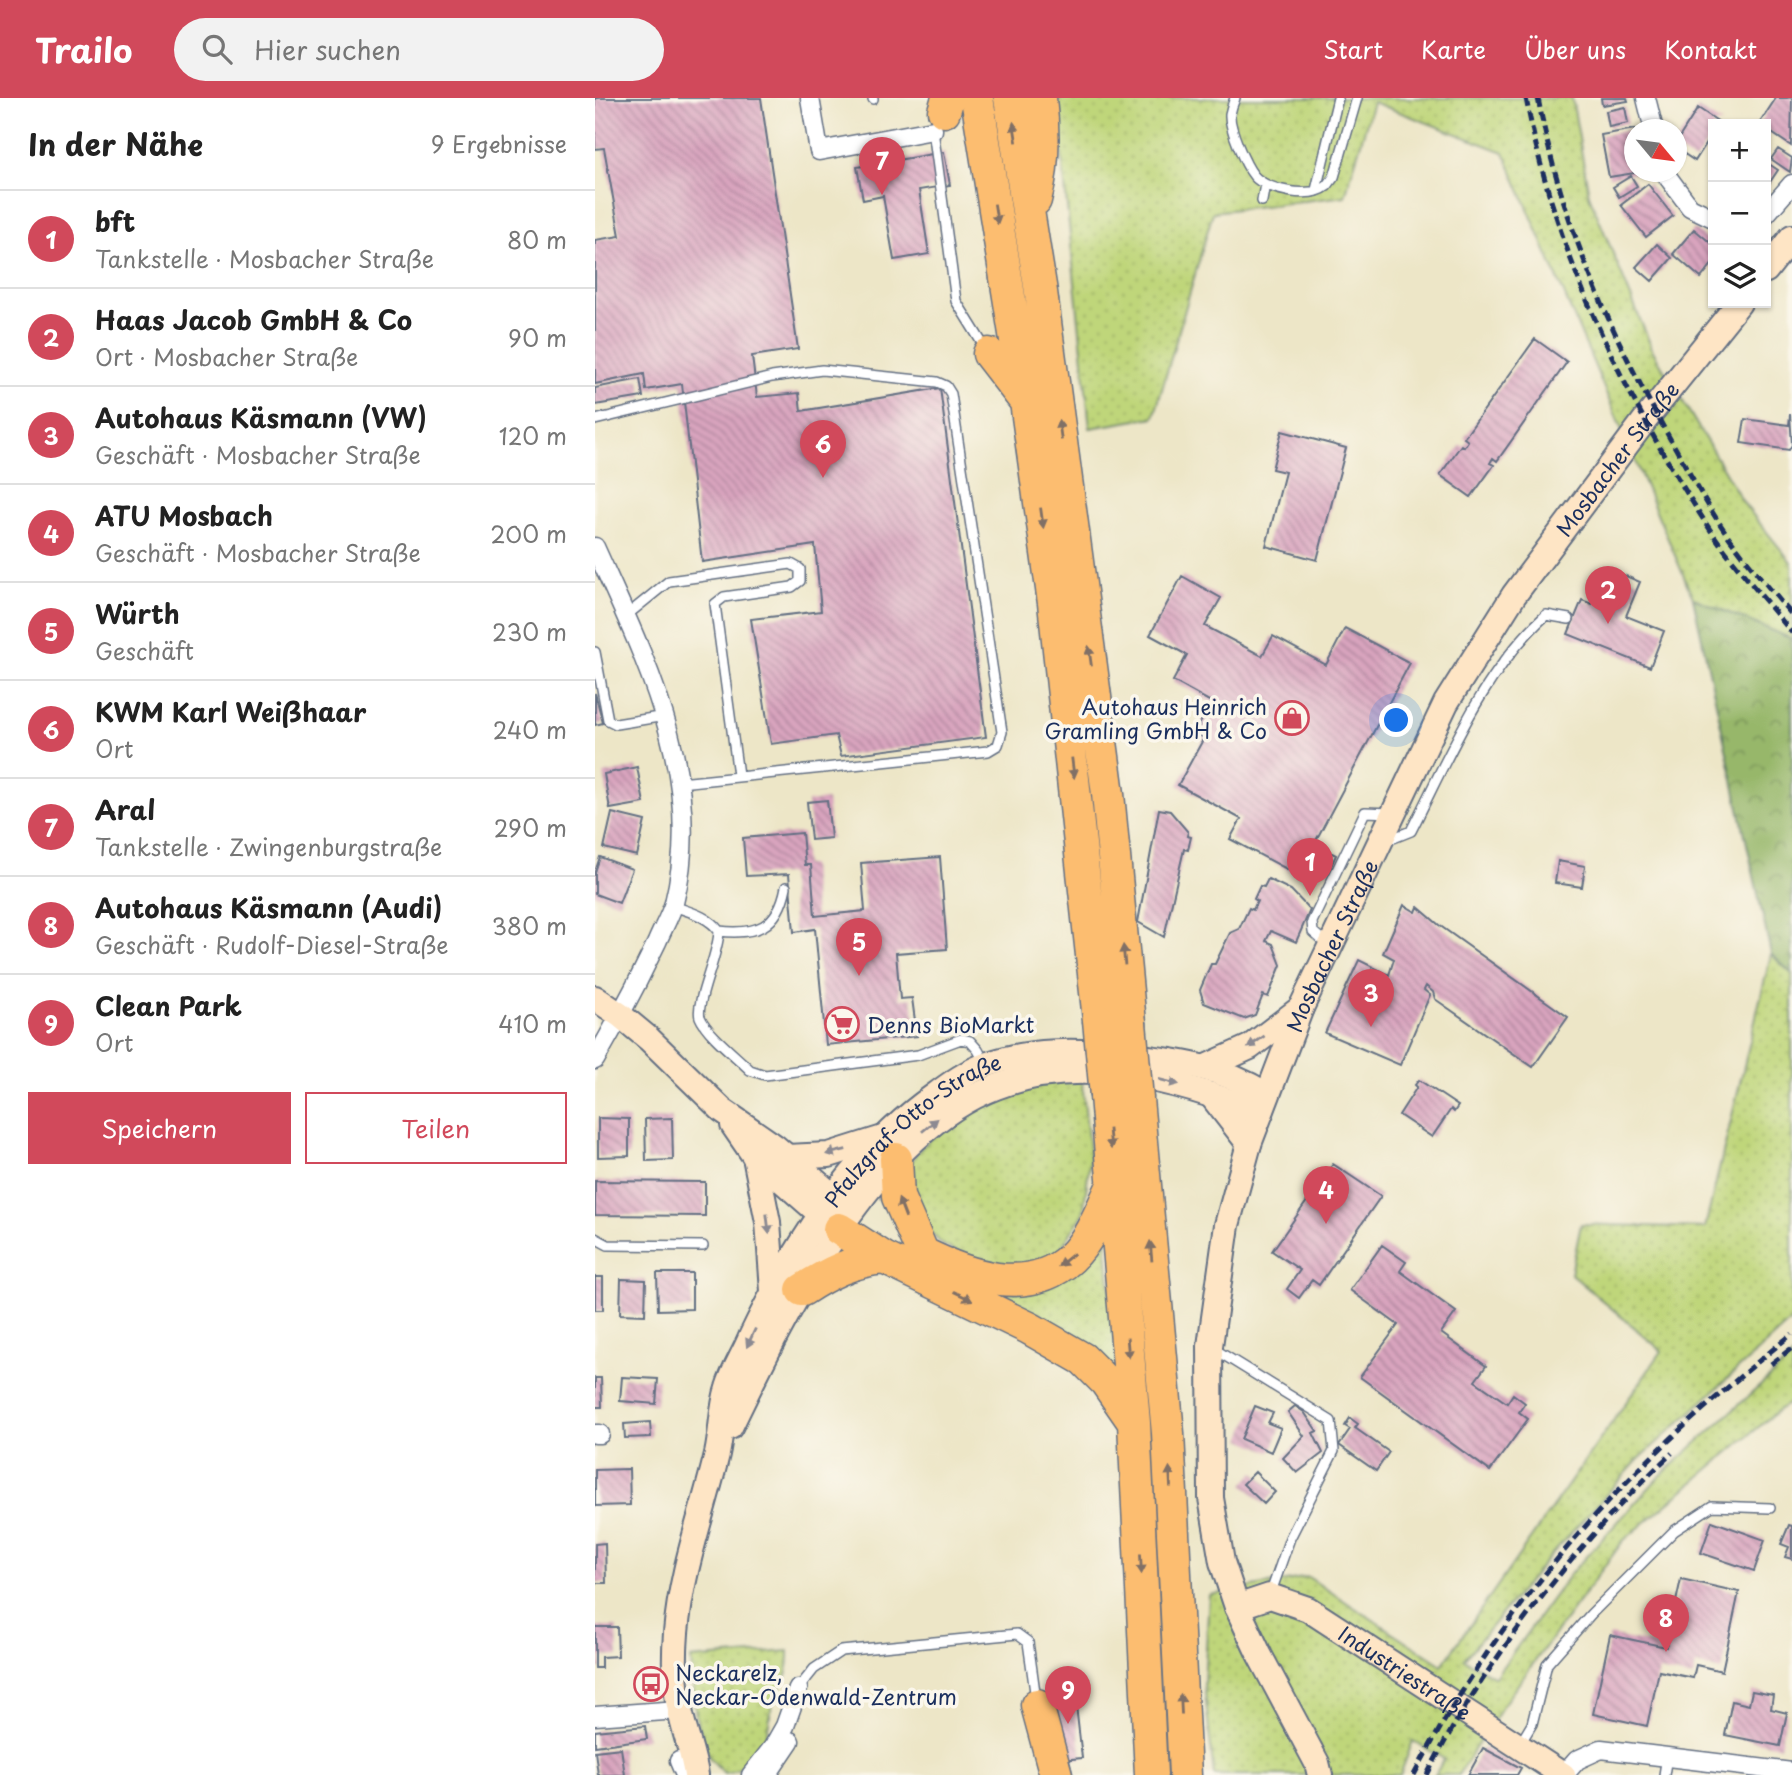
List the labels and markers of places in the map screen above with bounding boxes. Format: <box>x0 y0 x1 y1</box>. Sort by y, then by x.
pin: 7 <box>859 137 905 195</box>
pin: 6 <box>800 420 846 478</box>
pin: 2 <box>1585 566 1631 624</box>
place label: Autohaus Heinrich Gramling GmbH & Co <box>1044 690 1267 746</box>
shop icon: Autohaus Heinrich Gramling GmbH & Co <box>1273 699 1311 737</box>
pin: 1 <box>1287 838 1333 896</box>
pin: 5 <box>836 918 882 976</box>
pin: 3 <box>1348 969 1394 1027</box>
supermarket icon: Denns BioMarkt <box>823 1005 861 1043</box>
place label: Denns BioMarkt <box>867 1008 1034 1040</box>
pin: 4 <box>1303 1166 1349 1224</box>
pin: 8 <box>1643 1594 1689 1652</box>
place label: Neckarelz, Neckar-Odenwald-Zentrum <box>675 1656 957 1712</box>
bus stop icon: Neckarelz, Neckar-Odenwald-Zentrum <box>632 1665 670 1703</box>
pin: 9 <box>1045 1666 1091 1724</box>

